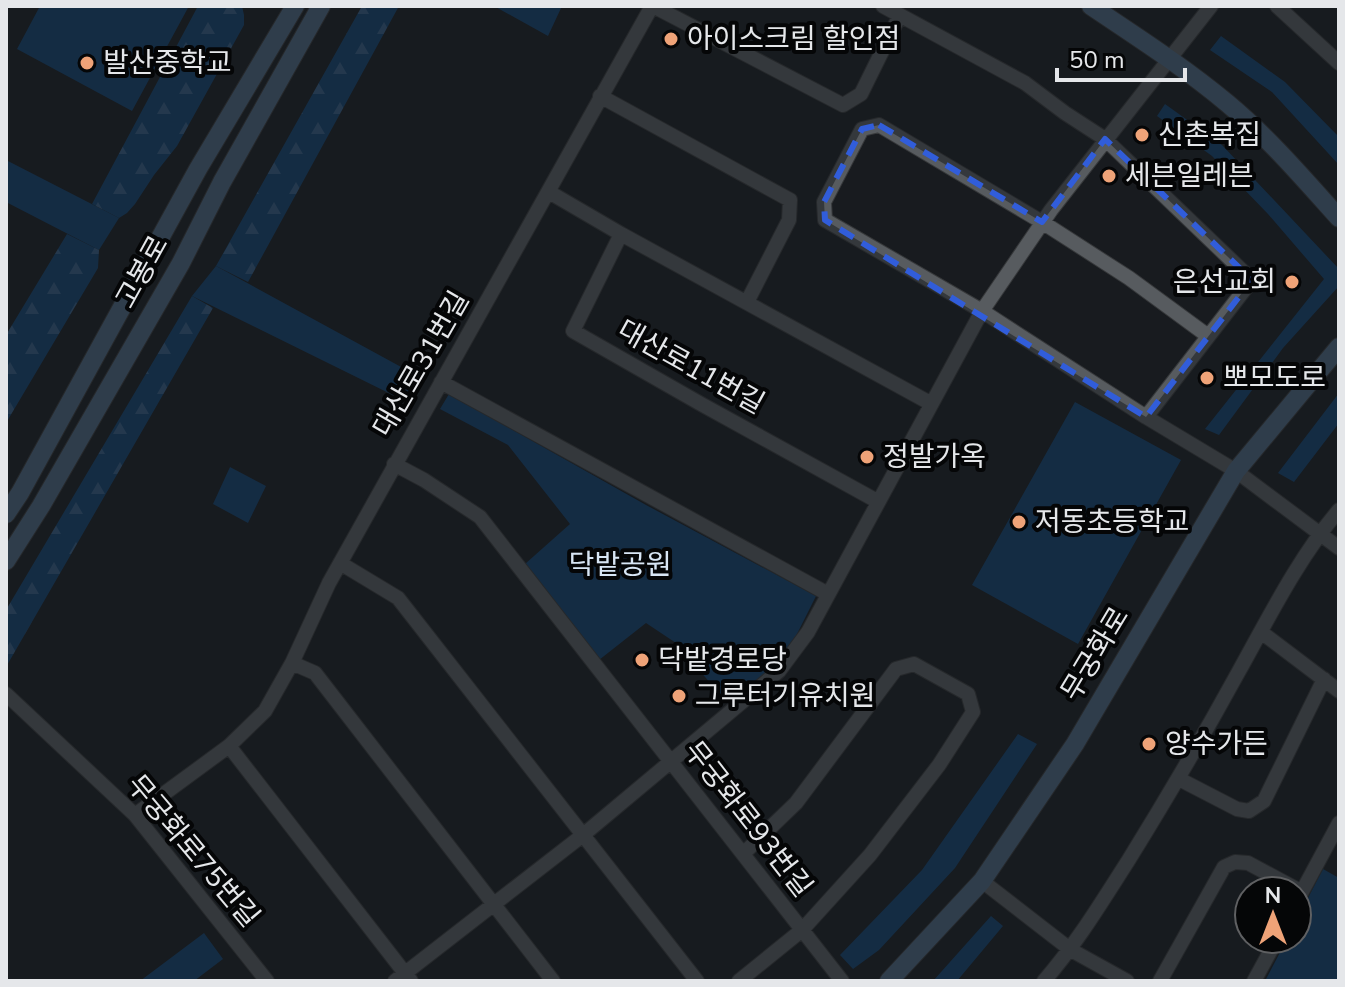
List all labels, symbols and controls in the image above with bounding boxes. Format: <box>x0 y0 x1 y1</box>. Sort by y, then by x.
place label: 아이스크림 할인점 <box>687 20 900 58</box>
marker: 아이스크림 할인점 <box>662 30 680 48</box>
scale bar <box>1057 32 1185 82</box>
place label: 발산중학교 <box>103 44 232 82</box>
text: 50 m <box>1069 44 1125 76</box>
marker: 발산중학교 <box>78 54 96 72</box>
place label: 신촌복집 <box>1158 116 1261 154</box>
marker: 신촌복집 <box>1133 126 1151 144</box>
place label: 세븐일레븐 <box>1125 157 1254 195</box>
marker: 세븐일레븐 <box>1100 167 1118 185</box>
street label: 고봉로 <box>107 229 177 315</box>
place label: 은선교회 <box>1173 263 1276 301</box>
marker: 은선교회 <box>1283 273 1301 291</box>
street label: 대산로31번길 <box>364 284 478 444</box>
street label: 대산로11번길 <box>611 311 771 423</box>
place label: 뽀모도로 <box>1223 359 1326 397</box>
marker: 뽀모도로 <box>1198 369 1216 387</box>
place label: 정발가옥 <box>883 438 986 476</box>
marker: 정발가옥 <box>858 448 876 466</box>
place label: 저동초등학교 <box>1035 503 1190 541</box>
marker: 저동초등학교 <box>1010 513 1028 531</box>
park label: 닥밭공원 <box>568 546 672 584</box>
street label: 무궁화로 <box>1052 600 1138 708</box>
place label: 닥밭경로당 <box>658 641 787 679</box>
marker: 닥밭경로당 <box>633 651 651 669</box>
place label: 그루터기유치원 <box>695 677 875 715</box>
marker: 그루터기유치원 <box>670 687 688 705</box>
place label: 양수가든 <box>1165 725 1268 763</box>
street label: 무궁화로93번길 <box>675 733 821 905</box>
marker: 양수가든 <box>1140 735 1158 753</box>
street label: 무궁화로75번길 <box>118 767 268 935</box>
north arrow <box>1233 875 1313 955</box>
text: N <box>1265 881 1281 911</box>

